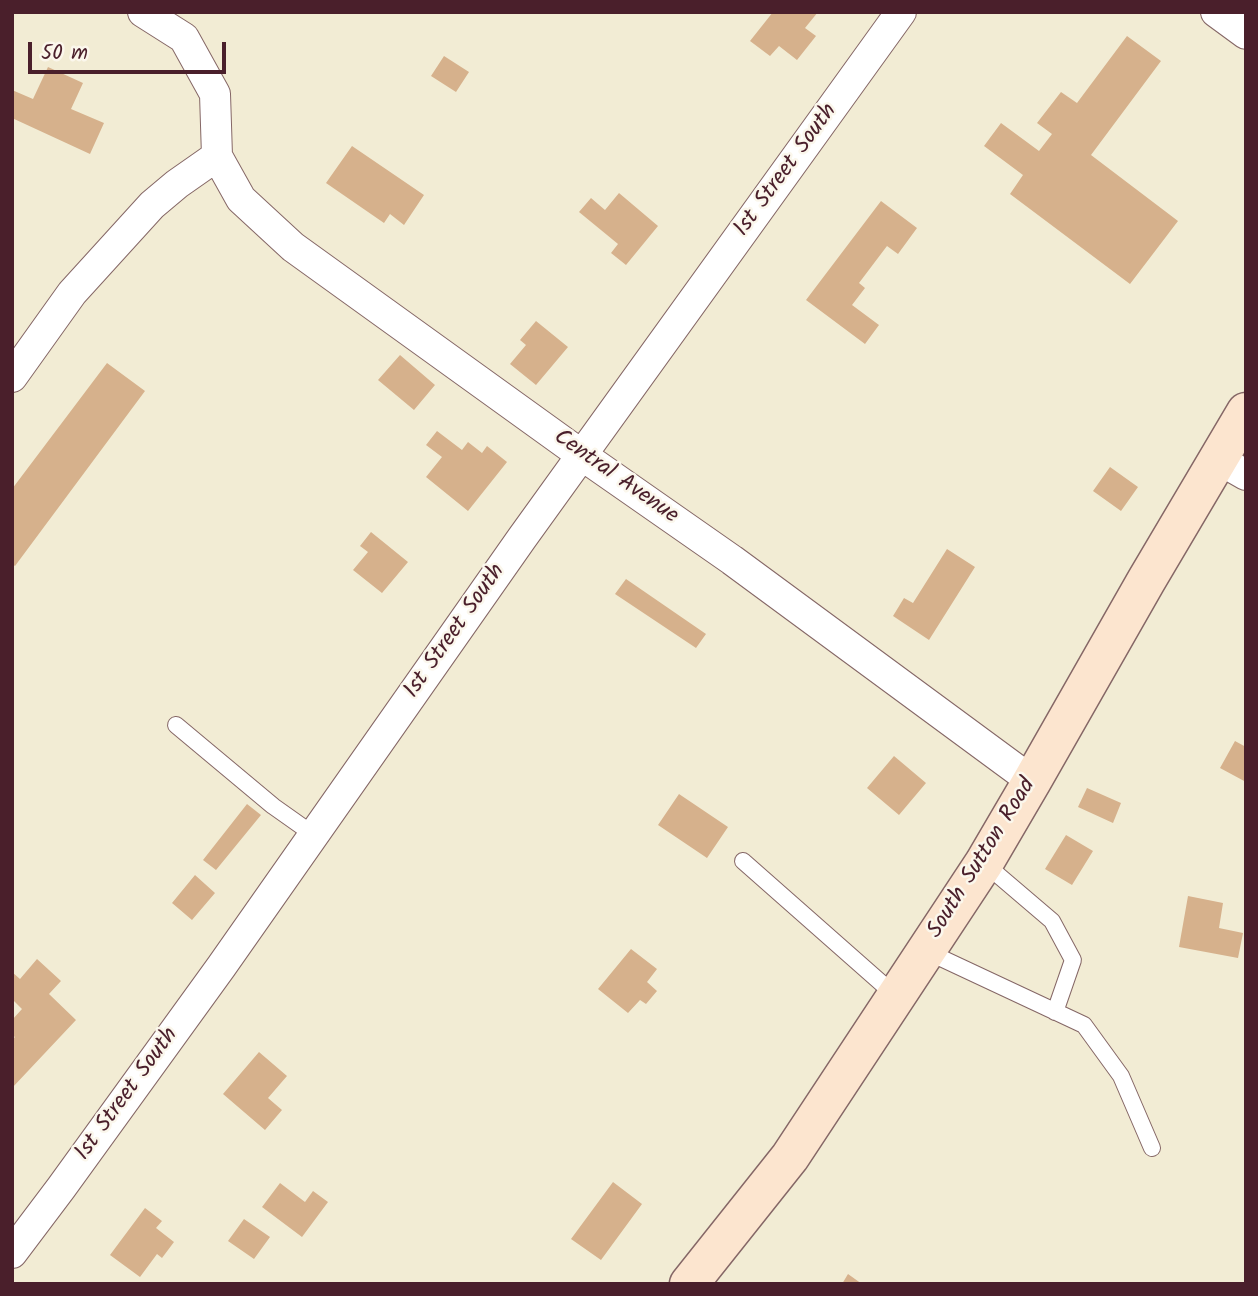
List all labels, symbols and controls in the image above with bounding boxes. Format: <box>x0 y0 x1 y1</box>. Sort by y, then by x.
scale bar <box>32 28 229 72</box>
text: 50 m <box>41 37 88 70</box>
street label: 1st Street South <box>730 99 844 243</box>
street label: Central Avenue <box>547 425 683 531</box>
street label: 1st Street South <box>399 560 513 704</box>
street label: South Sutton Road <box>923 774 1043 944</box>
street label: 1st Street South <box>71 1023 185 1167</box>

